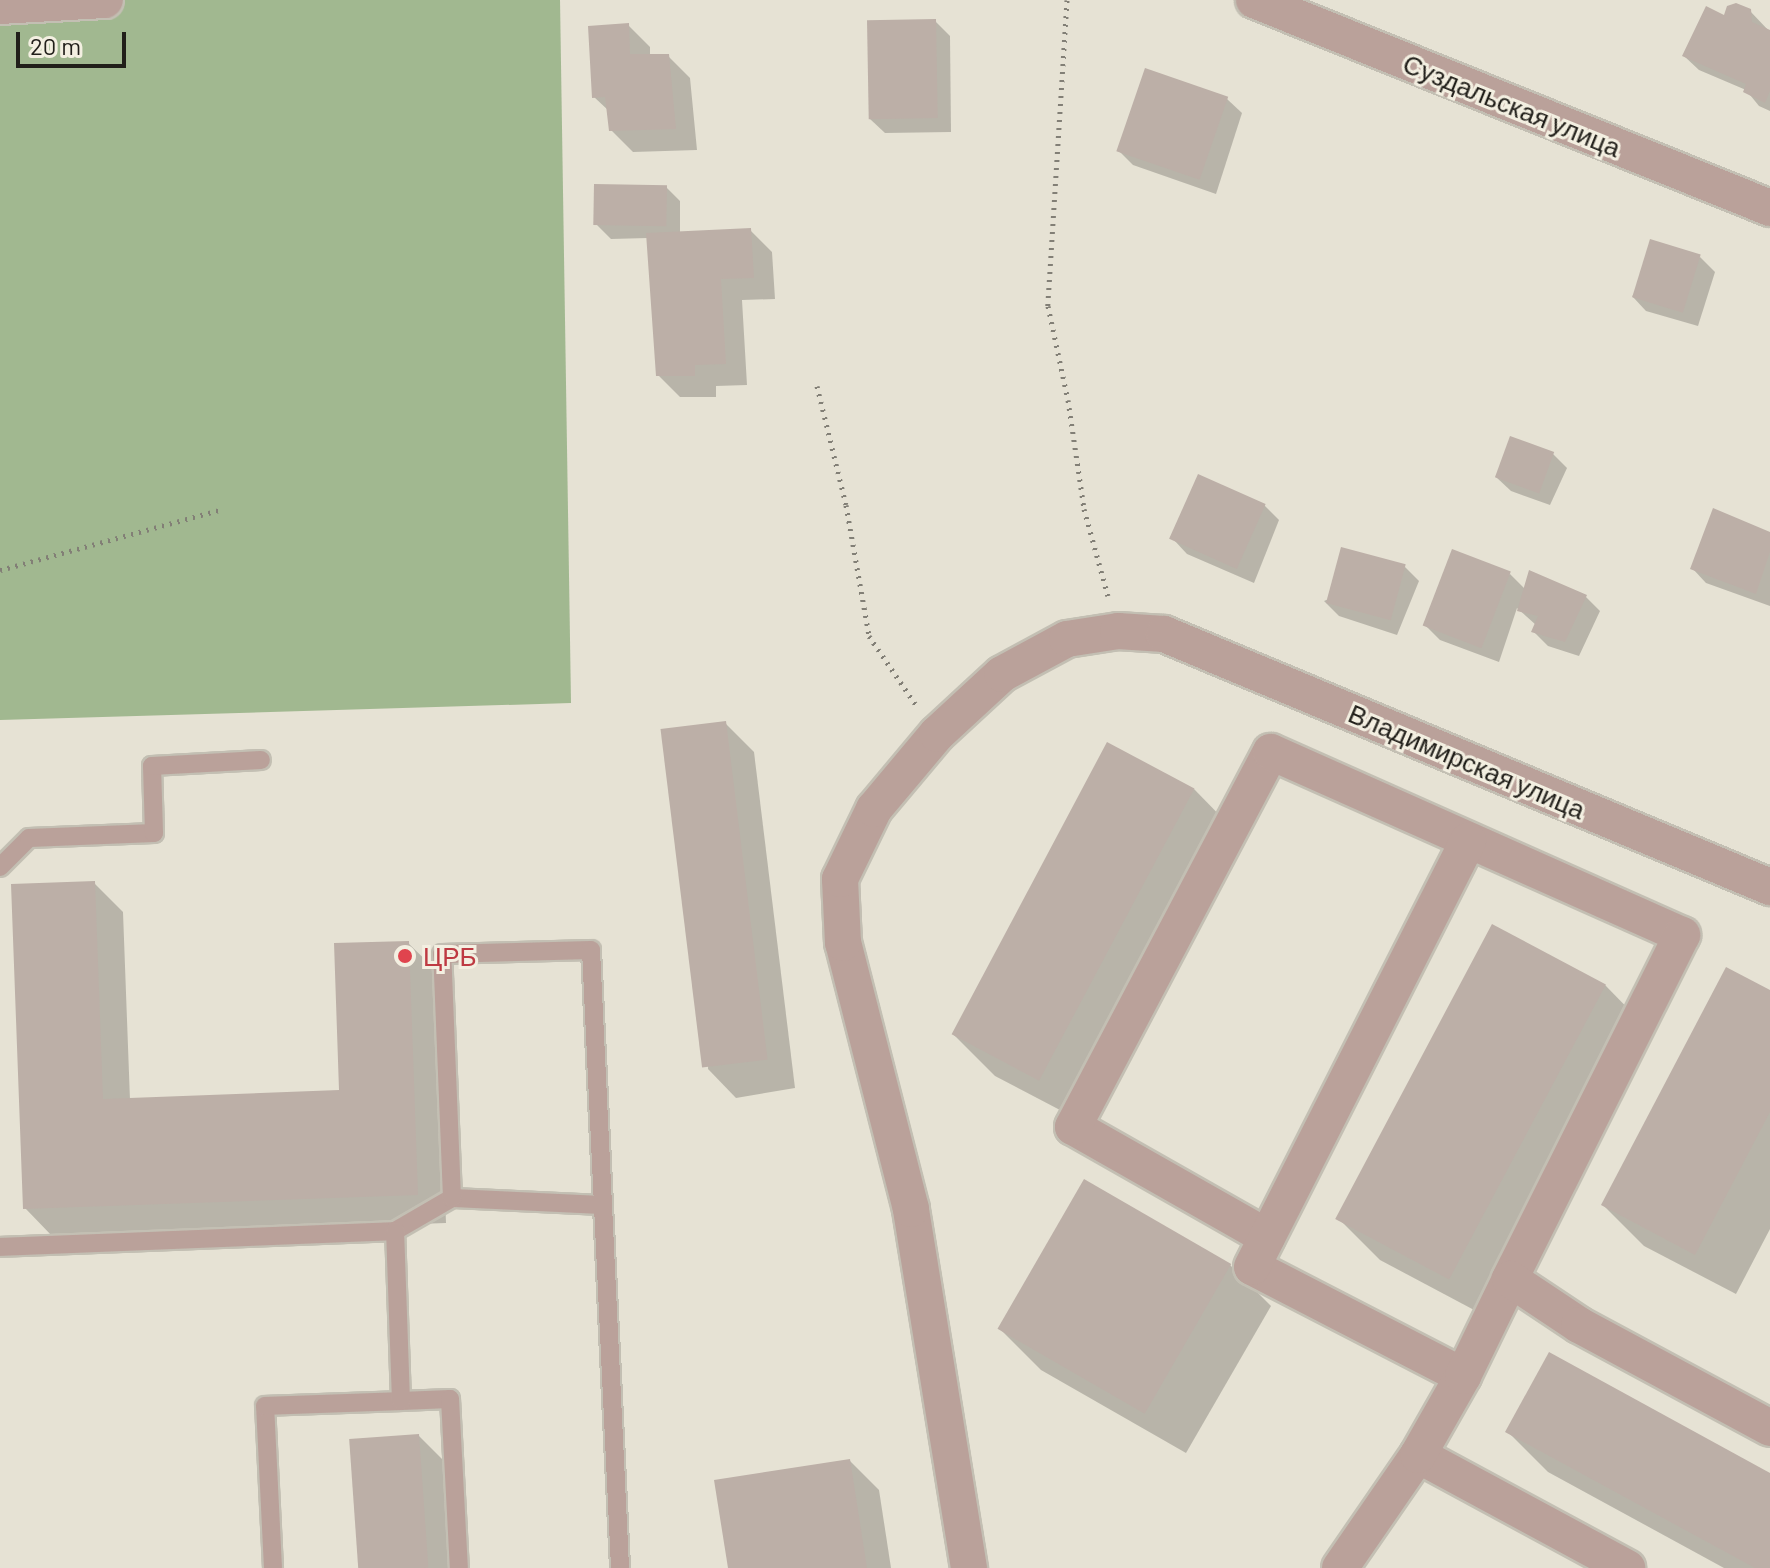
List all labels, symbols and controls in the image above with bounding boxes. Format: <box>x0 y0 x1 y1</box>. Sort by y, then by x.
scale bar <box>20 16 130 66</box>
text: 20 m <box>30 31 81 60</box>
street label: Суздальская улица <box>1399 47 1625 163</box>
street label: Владимирская улица <box>1344 697 1590 825</box>
place label: ЦРБ <box>423 940 477 972</box>
marker: ЦРБ <box>394 945 416 967</box>

